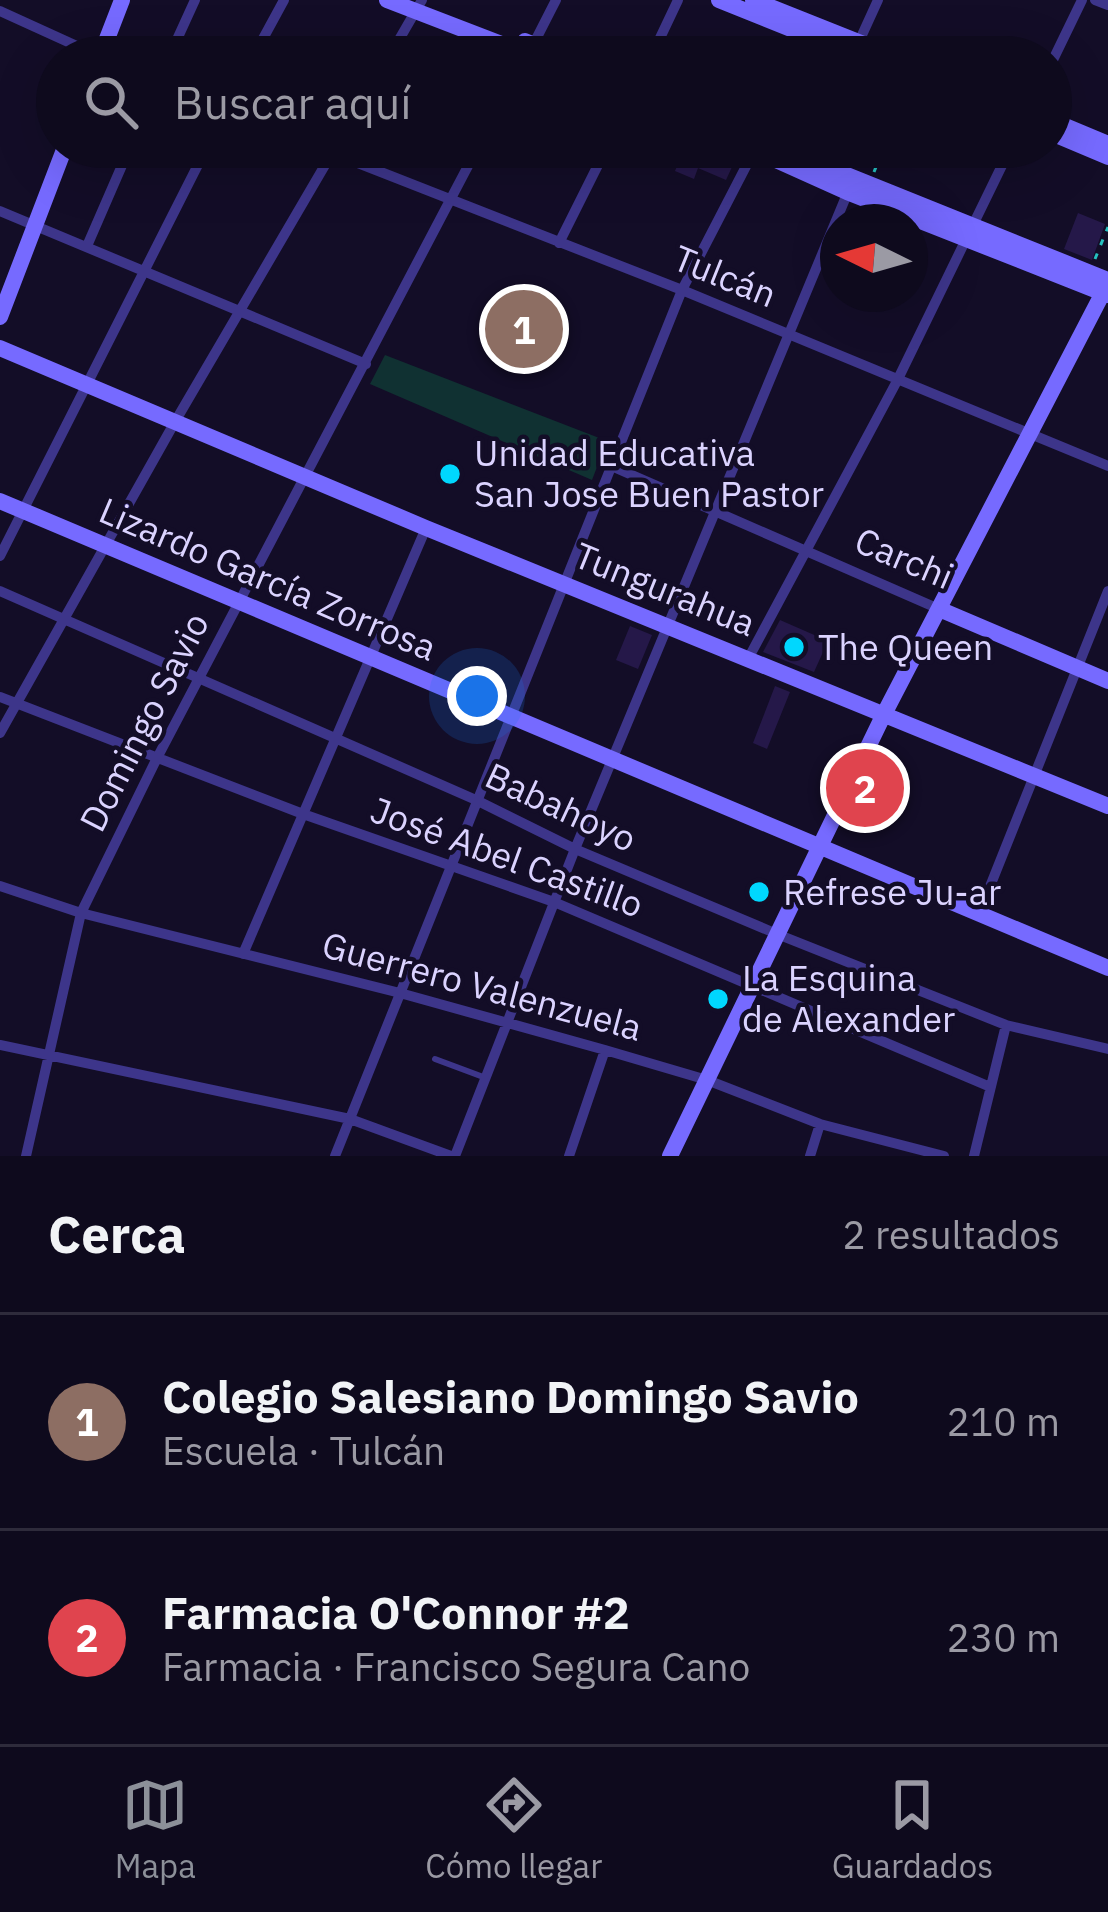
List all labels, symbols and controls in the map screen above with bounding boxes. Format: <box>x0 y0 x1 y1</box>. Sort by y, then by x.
search box <box>36 36 1072 168</box>
icon: search <box>78 69 144 135</box>
text: Buscar aquí <box>174 73 412 131</box>
north arrow <box>820 204 928 312</box>
street label: Tulcán <box>667 234 784 317</box>
pin: 1 <box>485 284 563 374</box>
place label: Unidad Educativa San Jose Buen Pastor <box>474 429 824 517</box>
marker: Unidad Educativa San Jose Buen Pastor <box>437 461 463 487</box>
street label: Lizardo García Zorrosa <box>93 486 444 671</box>
street label: Carchi <box>848 516 960 599</box>
street label: Tungurahua <box>568 531 763 646</box>
street label: Domingo Savio <box>68 604 219 839</box>
place label: The Queen <box>818 623 993 670</box>
marker: The Queen <box>781 634 807 660</box>
your location <box>447 666 507 726</box>
pin: 2 <box>826 743 904 833</box>
street label: Babahoyo <box>478 751 644 862</box>
street label: José Abel Castillo <box>365 785 650 928</box>
place label: Refrese Ju-ar <box>783 868 1001 915</box>
marker: Refrese Ju-ar <box>746 879 772 905</box>
street label: Guerrero Valenzuela <box>317 920 647 1051</box>
place label: La Esquina de Alexander <box>742 954 955 1042</box>
marker: La Esquina de Alexander <box>705 986 731 1012</box>
text: Cerca <box>48 1201 186 1267</box>
text: 2 resultados <box>842 1209 1060 1260</box>
text: Colegio Salesiano Domingo Savio <box>162 1367 859 1425</box>
text: 1 <box>75 1396 99 1447</box>
text: 210 m <box>947 1396 1060 1447</box>
text: Escuela · Tulcán <box>162 1425 445 1476</box>
text: Farmacia O'Connor #2 <box>162 1583 630 1641</box>
text: 2 <box>75 1612 99 1663</box>
text: 230 m <box>947 1612 1060 1663</box>
text: Farmacia · Francisco Segura Cano <box>162 1641 750 1692</box>
tab: Mapa <box>115 1772 196 1887</box>
tab: Cómo llegar <box>425 1772 602 1887</box>
tab: Guardados <box>832 1772 993 1887</box>

